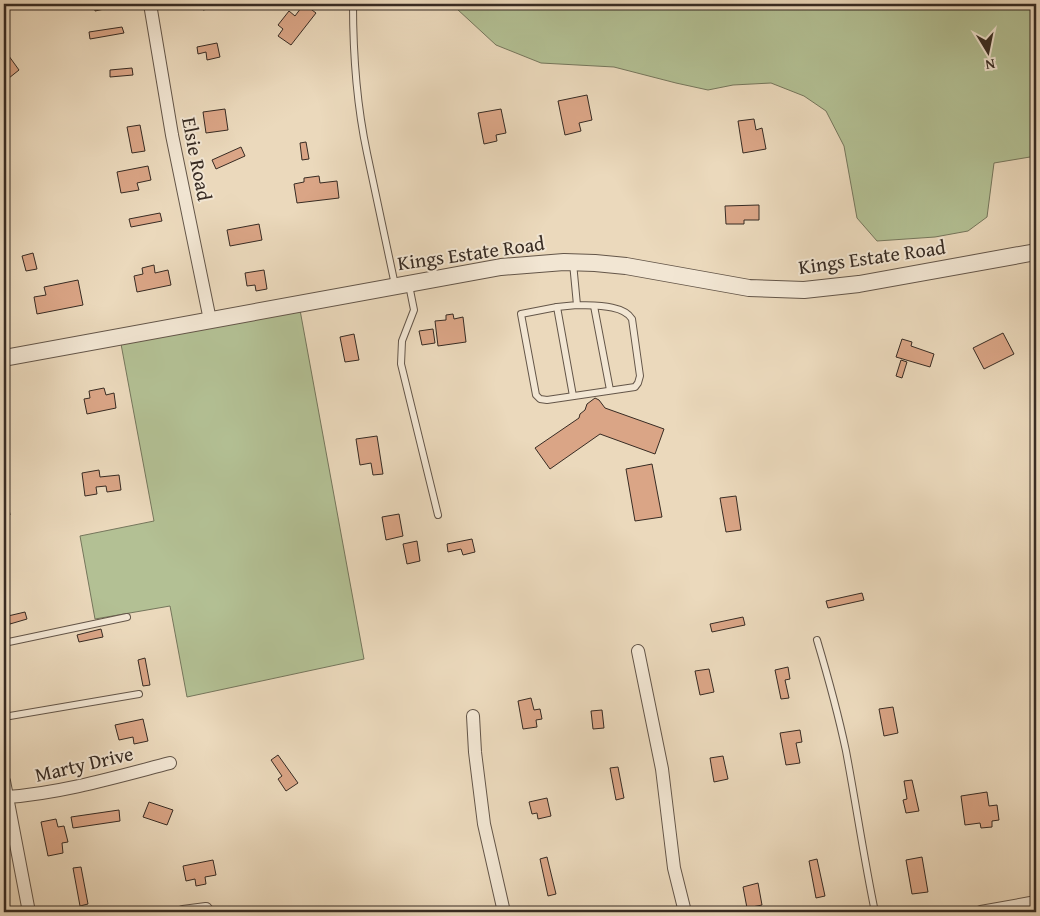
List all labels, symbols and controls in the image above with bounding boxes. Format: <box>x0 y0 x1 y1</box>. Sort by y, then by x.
north arrow <box>962 28 1012 78</box>
text: N <box>983 54 997 76</box>
street label: Elsie Road <box>175 114 220 204</box>
street label: Kings Estate Road <box>396 228 547 277</box>
street label: Kings Estate Road <box>797 232 948 281</box>
street label: Marty Drive <box>32 738 136 789</box>

